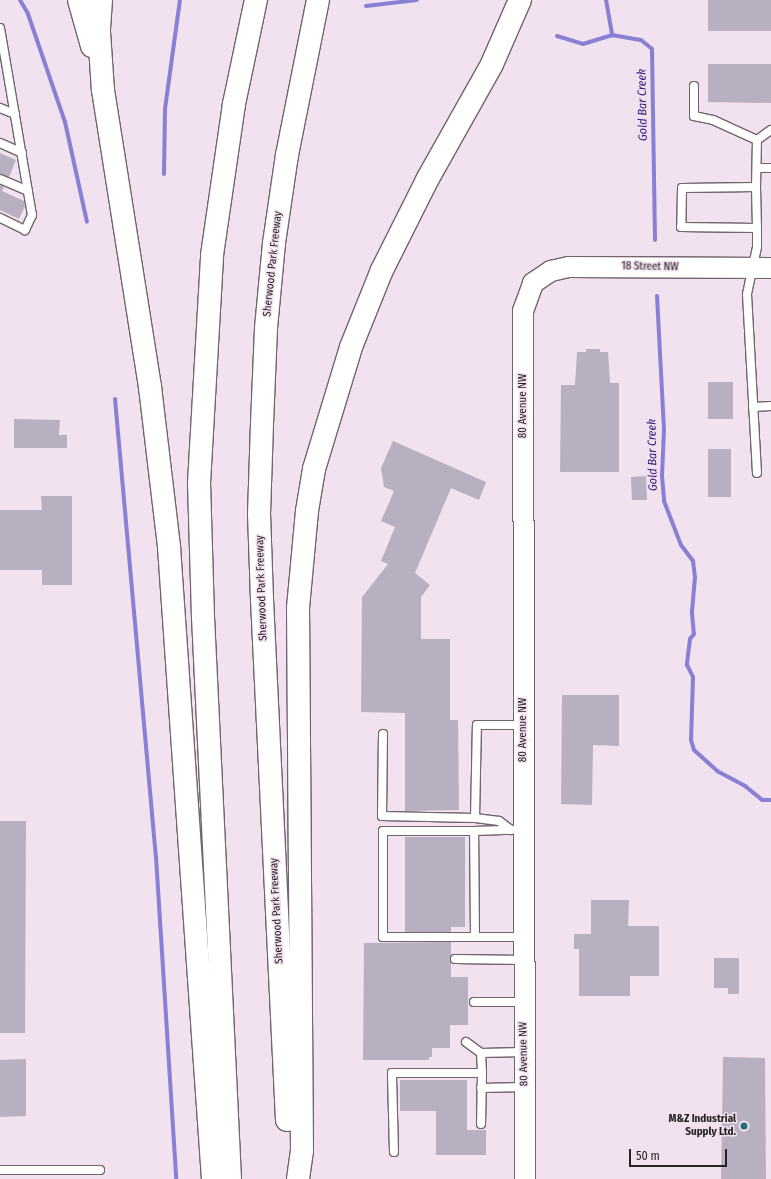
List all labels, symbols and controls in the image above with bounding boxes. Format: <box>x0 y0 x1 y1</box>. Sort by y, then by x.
water label: Gold Bar Creek <box>635 69 651 141</box>
street label: Sherwood Park Freeway <box>261 211 285 317</box>
street label: 18 Street NW <box>621 260 679 274</box>
street label: 80 Avenue NW <box>516 374 530 438</box>
water label: Gold Bar Creek <box>645 419 661 491</box>
street label: Sherwood Park Freeway <box>254 535 270 641</box>
street label: 80 Avenue NW <box>516 698 530 762</box>
street label: Sherwood Park Freeway <box>268 858 286 964</box>
street label: 80 Avenue NW <box>517 1022 531 1086</box>
place label: M&Z Industrial Supply Ltd. <box>668 1113 736 1139</box>
marker: M&Z Industrial Supply Ltd. <box>739 1121 749 1131</box>
scale bar <box>631 1141 729 1167</box>
text: 50 m <box>636 1149 660 1163</box>

